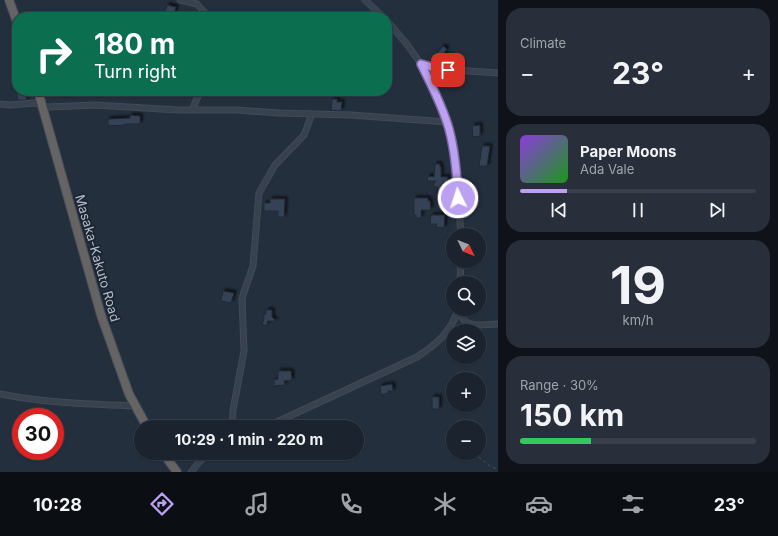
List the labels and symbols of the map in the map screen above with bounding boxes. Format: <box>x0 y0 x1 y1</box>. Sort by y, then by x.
pin <box>431 53 465 87</box>
position arrow <box>437 177 479 219</box>
street label: Masaka-Kakuto Road <box>72 193 124 323</box>
north arrow <box>446 228 486 268</box>
speed limit sign: 30 <box>12 408 64 460</box>

